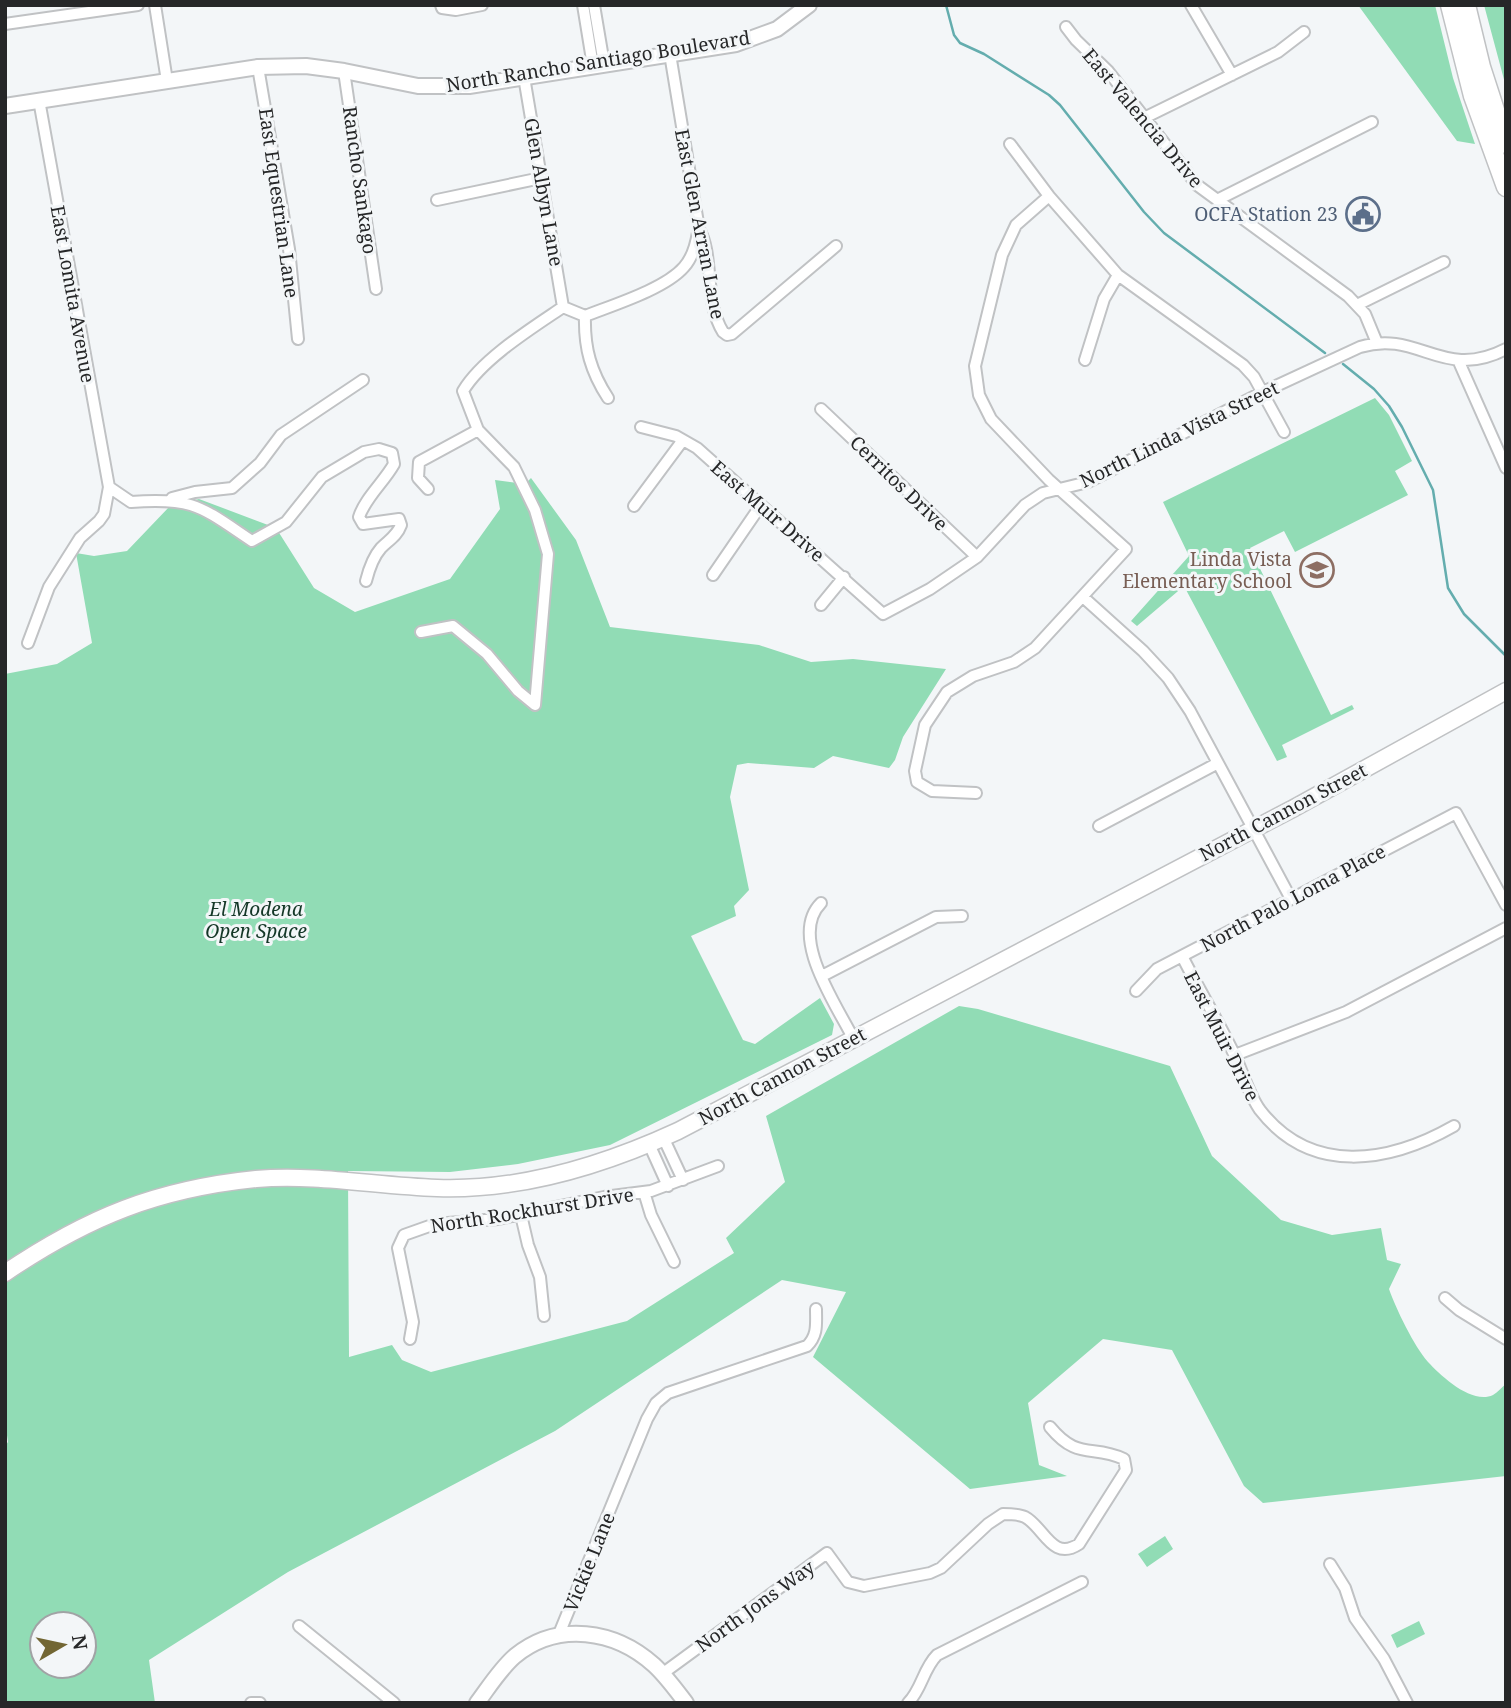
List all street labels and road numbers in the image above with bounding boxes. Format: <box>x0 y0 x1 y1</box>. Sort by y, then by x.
street label: North Rancho Santiago Boulevard <box>444 24 752 98</box>
street label: East Valencia Drive <box>1077 43 1209 193</box>
street label: Rancho Sankago <box>337 104 383 256</box>
street label: East Equestrian Lane <box>253 106 305 300</box>
street label: Glen Albyn Lane <box>518 116 570 268</box>
street label: East Glen Arran Lane <box>669 127 731 321</box>
street label: East Lomita Avenue <box>45 203 101 385</box>
street label: North Linda Vista Street <box>1075 374 1283 494</box>
street label: Cerritos Drive <box>844 430 954 536</box>
street label: East Muir Drive <box>706 454 830 568</box>
street label: North Cannon Street <box>1195 757 1372 867</box>
street label: North Palo Loma Place <box>1196 838 1390 958</box>
street label: East Muir Drive <box>1178 967 1266 1105</box>
street label: North Cannon Street <box>694 1021 871 1131</box>
street label: North Rockhurst Drive <box>429 1181 635 1239</box>
street label: Vickie Lane <box>557 1508 621 1616</box>
street label: North Jons Way <box>690 1554 820 1658</box>

